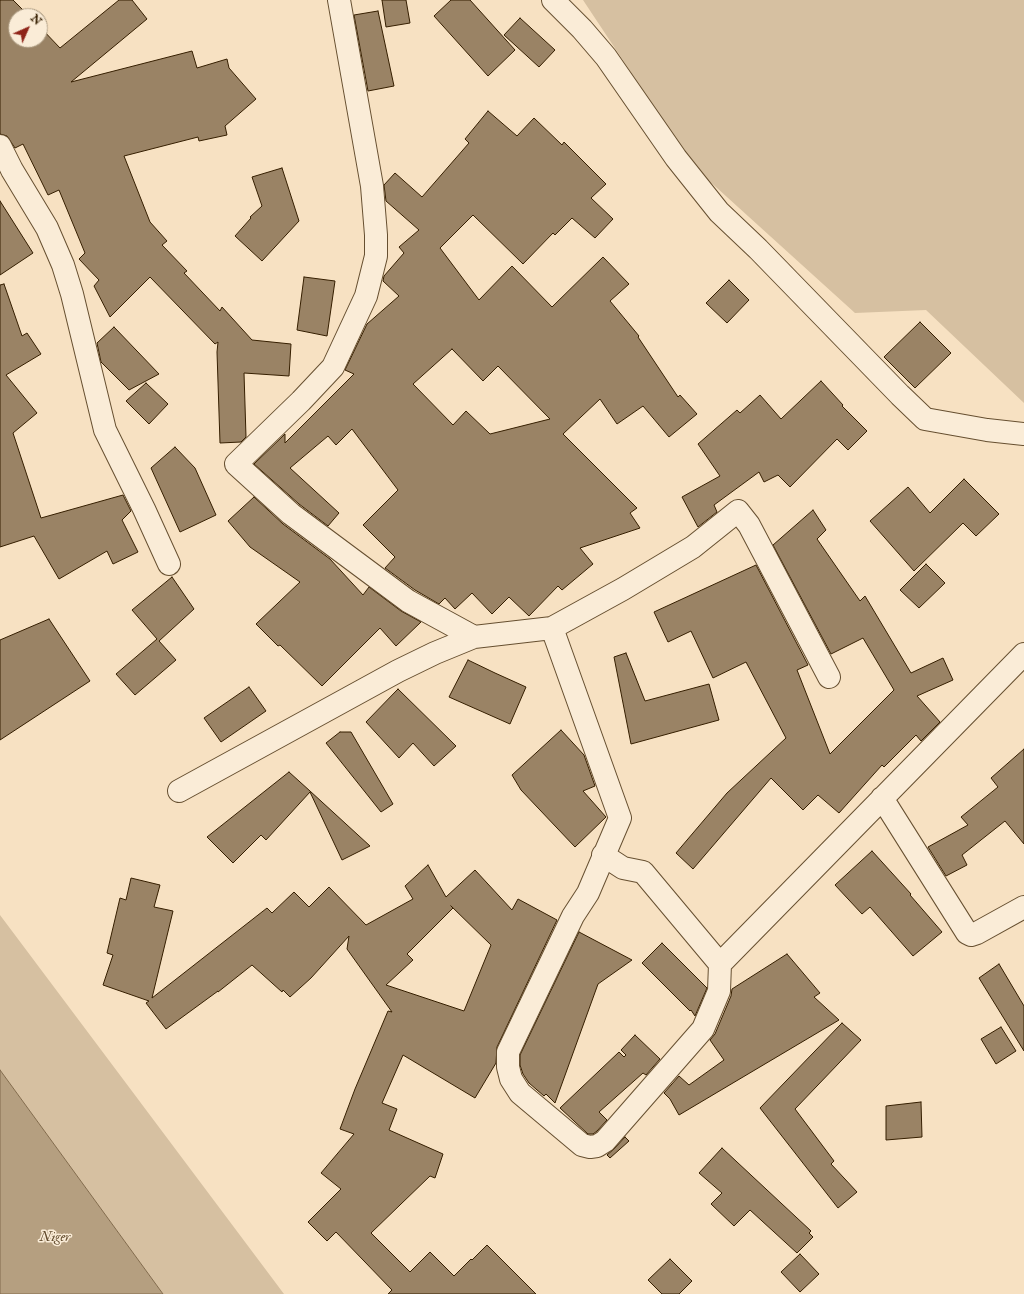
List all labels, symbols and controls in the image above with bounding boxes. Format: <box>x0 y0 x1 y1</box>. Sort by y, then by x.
north arrow <box>8 8 48 48</box>
text: N <box>28 12 44 28</box>
water label: Niger <box>40 1230 70 1246</box>

